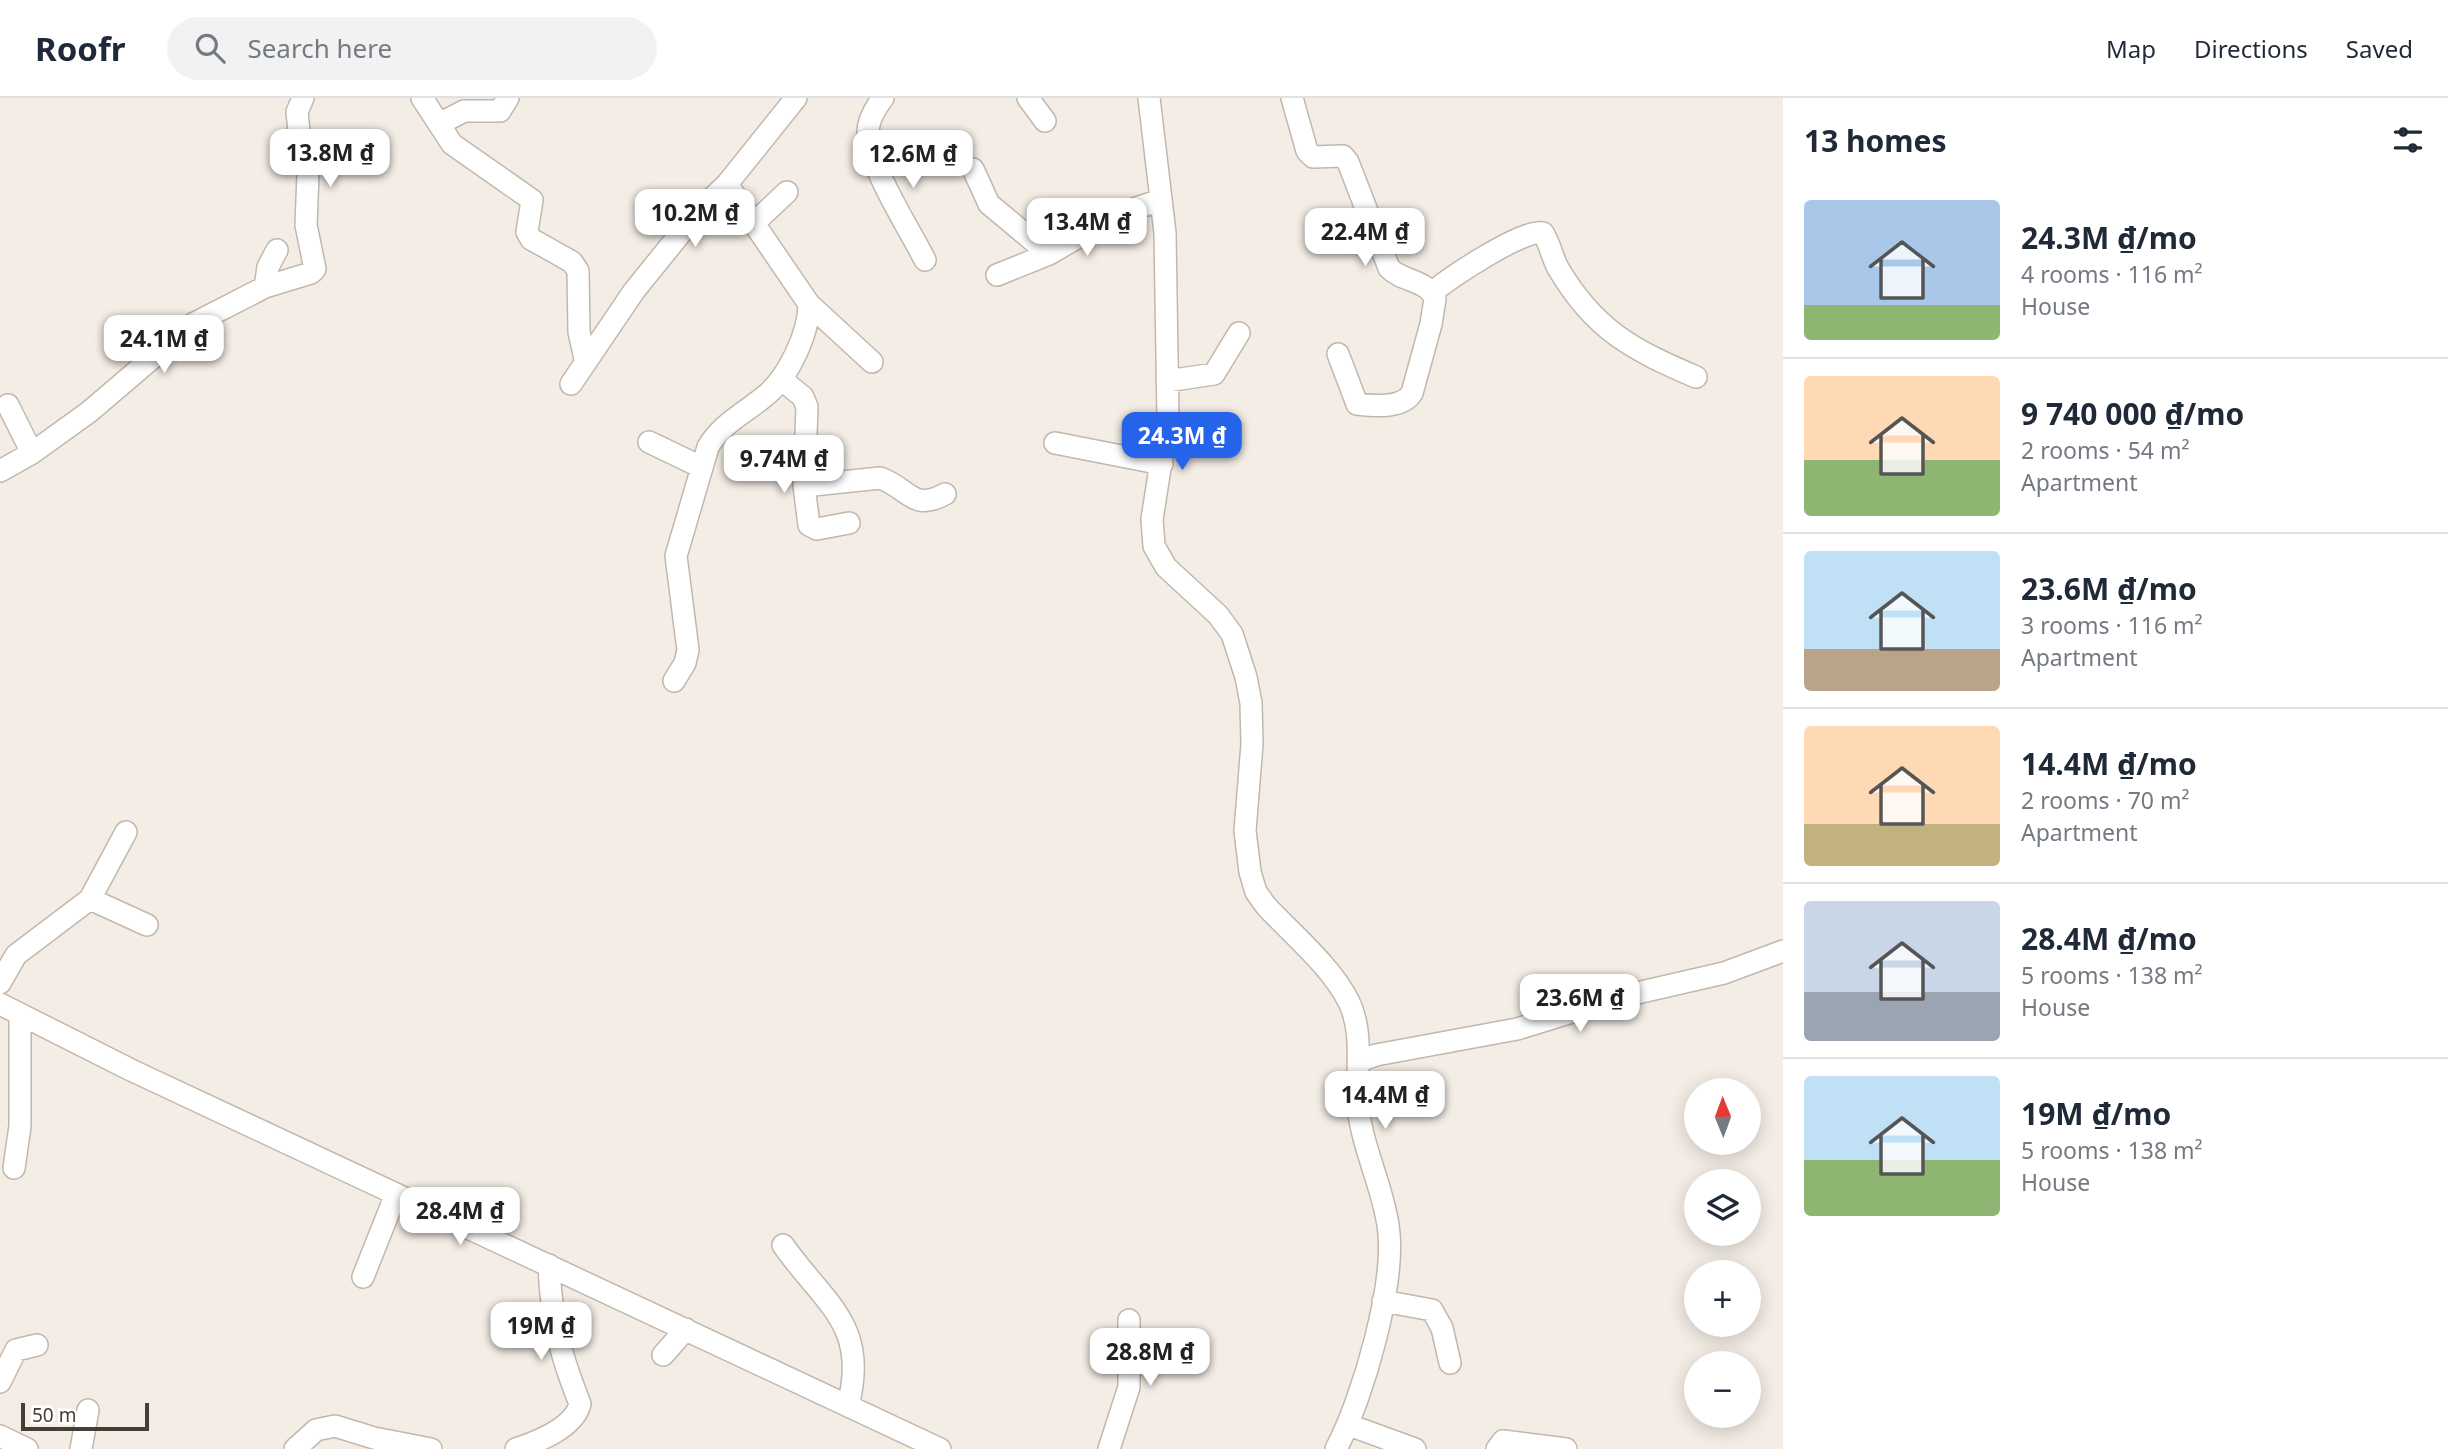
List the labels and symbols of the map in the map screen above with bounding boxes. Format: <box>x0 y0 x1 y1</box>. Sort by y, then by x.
pin: 13.8M ₫ <box>265 130 395 189</box>
pin: 12.6M ₫ <box>848 130 978 190</box>
pin: 10.2M ₫ <box>630 190 760 249</box>
pin: 13.4M ₫ <box>1022 198 1152 258</box>
pin: 22.4M ₫ <box>1300 208 1430 268</box>
pin: 24.1M ₫ <box>99 316 229 375</box>
pin: 24.3M ₫ <box>1117 412 1247 472</box>
pin: 9.74M ₫ <box>719 436 849 495</box>
pin: 23.6M ₫ <box>1515 974 1645 1034</box>
pin: 14.4M ₫ <box>1320 1072 1450 1131</box>
north arrow <box>1684 1078 1760 1155</box>
pin: 28.4M ₫ <box>395 1188 525 1247</box>
pin: 19M ₫ <box>492 1302 590 1362</box>
pin: 28.8M ₫ <box>1085 1328 1215 1388</box>
scale bar <box>21 1400 149 1432</box>

